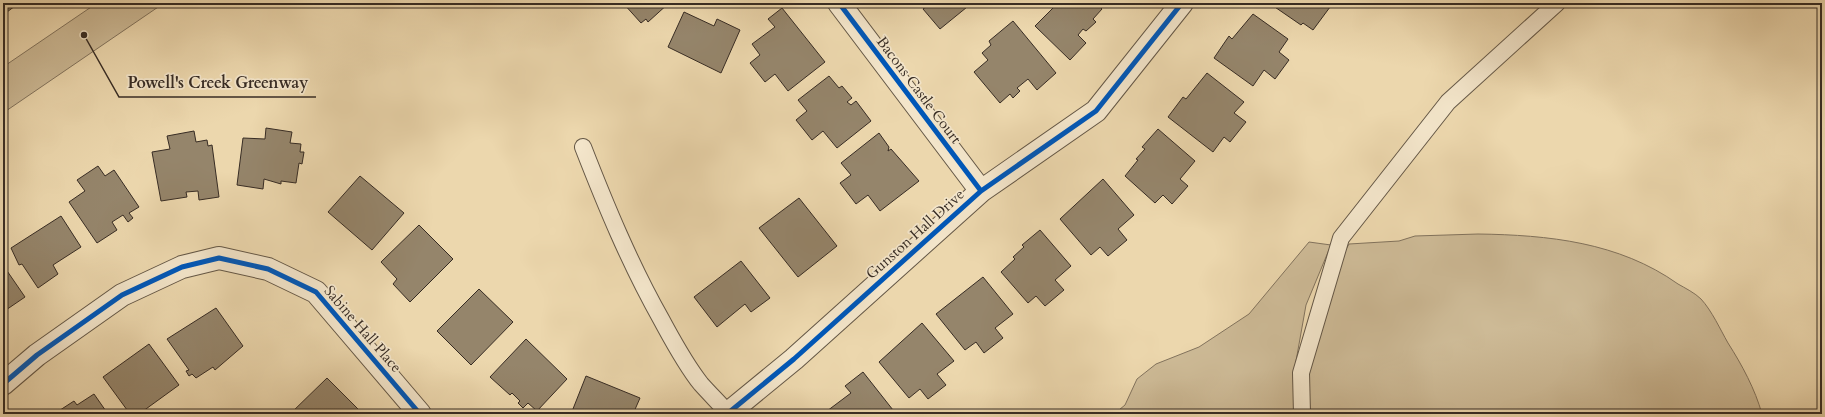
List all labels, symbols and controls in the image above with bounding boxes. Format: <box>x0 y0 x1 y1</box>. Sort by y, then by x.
street label: Bacons Castle Court <box>872 32 966 148</box>
callout: Powell's Creek Greenway <box>119 69 316 97</box>
text: Powell's Creek Greenway <box>128 72 308 94</box>
street label: Gunston Hall Drive <box>861 184 969 284</box>
street label: Sabine Hall Place <box>320 281 406 377</box>

